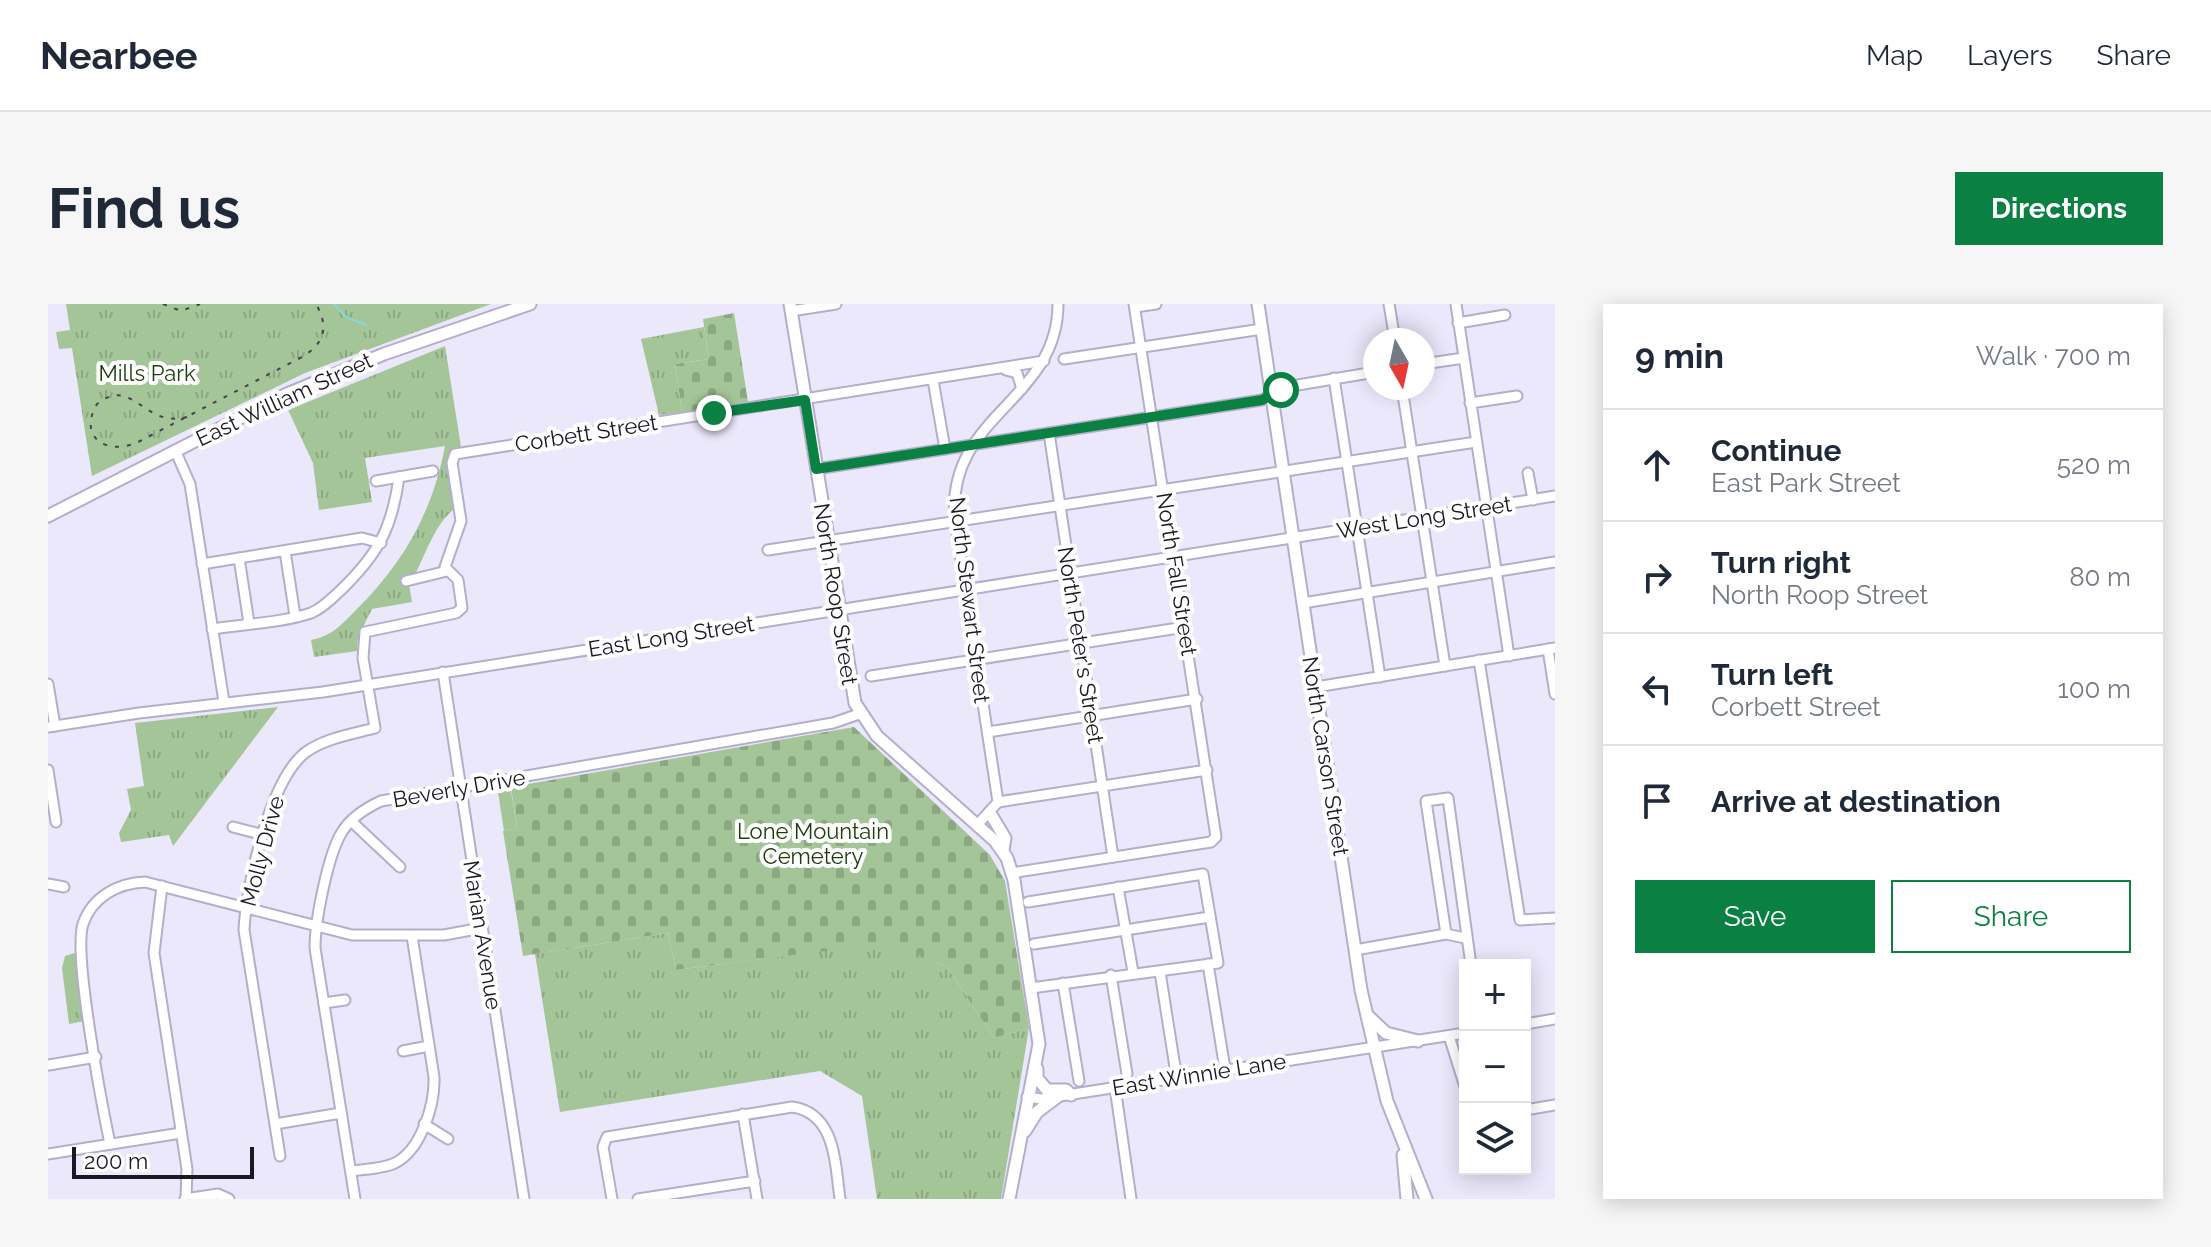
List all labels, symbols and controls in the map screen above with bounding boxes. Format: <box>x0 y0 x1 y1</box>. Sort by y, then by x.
text: Nearbee <box>40 33 198 78</box>
text: Map <box>1866 39 1923 72</box>
text: Layers <box>1967 39 2053 72</box>
text: Share <box>2097 39 2171 72</box>
button: Directions <box>1955 172 2163 245</box>
text: Find us <box>48 175 240 241</box>
north arrow <box>1363 328 1435 400</box>
text: 9 min <box>1635 336 1724 376</box>
text: Walk · 700 m <box>1976 341 2131 371</box>
street label: East William Street <box>192 346 377 451</box>
park label: Mills Park <box>98 360 196 386</box>
route start <box>1263 372 1299 408</box>
route end <box>696 395 732 431</box>
street label: Corbett Street <box>513 409 660 457</box>
text: Continue <box>1711 433 1842 468</box>
icon: ahead <box>1635 443 1679 487</box>
text: 520 m <box>2057 450 2131 480</box>
text: East Park Street <box>1711 468 1901 498</box>
street label: West Long Street <box>1335 490 1514 544</box>
street label: North Fall Street <box>1151 491 1203 658</box>
street label: North Stewart Street <box>944 495 996 705</box>
street label: North Roop Street <box>809 501 863 687</box>
street label: North Peter's Street <box>1053 545 1109 746</box>
text: Turn right <box>1711 545 1851 580</box>
icon: right <box>1635 555 1679 599</box>
text: 80 m <box>2069 562 2131 592</box>
text: North Roop Street <box>1711 580 1928 610</box>
street label: East Long Street <box>586 610 756 662</box>
street label: North Carson Street <box>1297 655 1355 858</box>
text: Turn left <box>1711 657 1833 692</box>
icon: left <box>1635 667 1679 711</box>
text: 100 m <box>2058 674 2131 704</box>
text: Corbett Street <box>1711 692 1881 722</box>
street label: Beverly Drive <box>391 764 527 812</box>
icon: arrive <box>1635 779 1679 823</box>
text: Arrive at destination <box>1711 784 2001 819</box>
street label: Molly Drive <box>235 793 289 909</box>
park label: Lone Mountain Cemetery <box>737 818 889 869</box>
street label: Marian Avenue <box>458 859 508 1012</box>
button: Save <box>1635 880 1875 953</box>
button: Share <box>1891 880 2131 953</box>
map controls <box>1459 959 1531 1175</box>
button: + <box>1459 959 1531 1031</box>
button: − <box>1459 1031 1531 1103</box>
street label: East Winnie Lane <box>1110 1047 1288 1101</box>
button: layers <box>1459 1103 1531 1175</box>
scale bar <box>72 1143 254 1179</box>
text: 200 m <box>84 1148 148 1174</box>

